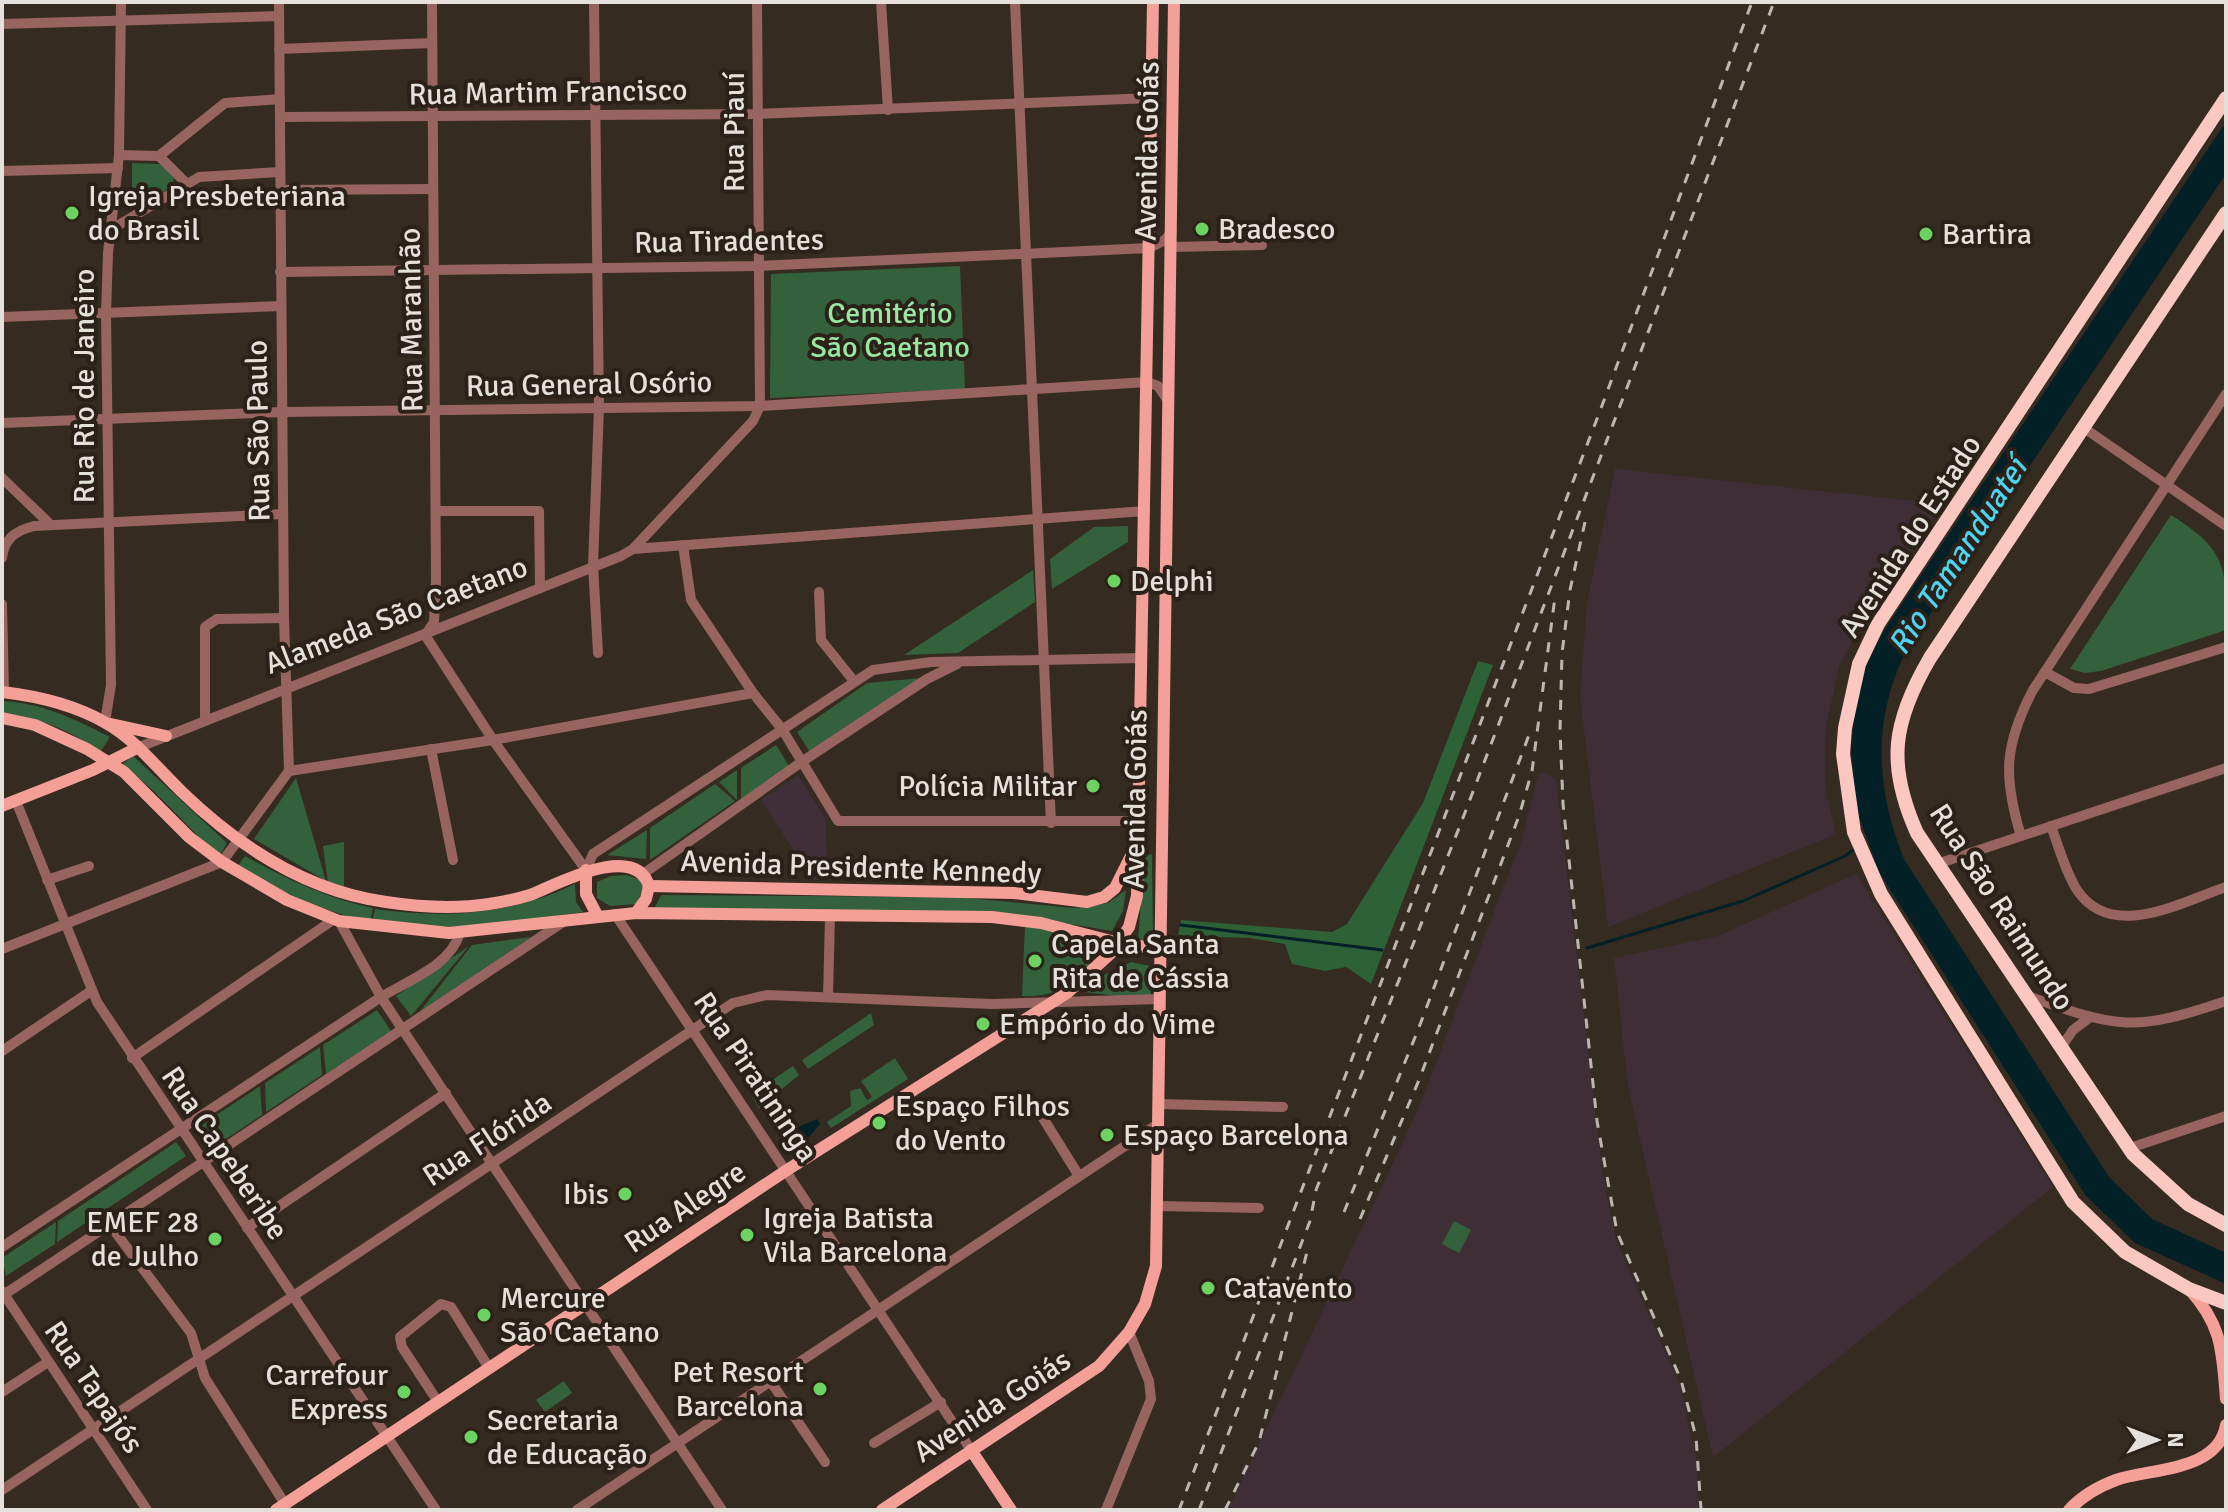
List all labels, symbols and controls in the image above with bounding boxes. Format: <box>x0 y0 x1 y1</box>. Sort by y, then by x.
street label: Avenida Goiás <box>1127 61 1168 241</box>
street label: Rua Martim Francisco <box>408 72 688 113</box>
street label: Rua Piauí <box>716 72 753 192</box>
place label: Igreja Presbeteriana do Brasil <box>88 178 346 249</box>
marker: Igreja Presbeteriana do Brasil <box>63 204 81 222</box>
place label: Bradesco <box>1218 211 1335 248</box>
place label: Bartira <box>1942 216 2032 253</box>
marker: Bradesco <box>1193 220 1211 238</box>
street label: Rua Tiradentes <box>634 221 824 262</box>
marker: Bartira <box>1917 225 1935 243</box>
street label: Rua Maranhão <box>391 227 432 413</box>
street label: Rua Rio de Janeiro <box>66 269 103 503</box>
park label: Cemitério São Caetano <box>810 295 970 366</box>
street label: Rua São Paulo <box>238 340 279 522</box>
street label: Rua General Osório <box>465 364 713 405</box>
street label: Avenida do Estado <box>1831 428 1990 644</box>
water label: Rio Tamanduateí <box>1879 446 2038 662</box>
street label: Alameda São Caetano <box>260 548 533 683</box>
place label: Delphi <box>1130 563 1214 600</box>
marker: Delphi <box>1105 572 1123 590</box>
street label: Avenida Goiás <box>1115 709 1156 889</box>
place label: Polícia Militar <box>898 768 1077 805</box>
marker: Polícia Militar <box>1084 777 1102 795</box>
street label: Rua São Raimundo <box>1921 797 2082 1018</box>
street label: Avenida Presidente Kennedy <box>680 843 1042 892</box>
place label: Capela Santa Rita de Cássia <box>1051 926 1230 997</box>
marker: Capela Santa Rita de Cássia <box>1026 952 1044 970</box>
street label: Rua Piratininga <box>685 985 826 1169</box>
place label: Empório do Vime <box>999 1006 1216 1043</box>
marker: Empório do Vime <box>974 1015 992 1033</box>
street label: Rua Capeberibe <box>153 1060 296 1247</box>
street label: Rua Flórida <box>416 1084 559 1195</box>
place label: Espaço Filhos do Vento <box>895 1088 1070 1159</box>
marker: Espaço Filhos do Vento <box>870 1114 888 1132</box>
place label: Espaço Barcelona <box>1123 1117 1349 1154</box>
marker: Espaço Barcelona <box>1098 1126 1116 1144</box>
street label: Rua Alegre <box>618 1153 753 1261</box>
place label: Ibis <box>563 1176 609 1213</box>
marker: Ibis <box>616 1185 634 1203</box>
place label: Igreja Batista Vila Barcelona <box>763 1200 948 1271</box>
place label: EMEF 28 de Julho <box>86 1204 199 1275</box>
marker: Igreja Batista Vila Barcelona <box>738 1226 756 1244</box>
marker: EMEF 28 de Julho <box>206 1230 224 1248</box>
place label: Catavento <box>1224 1270 1353 1307</box>
marker: Catavento <box>1199 1279 1217 1297</box>
place label: Mercure São Caetano <box>500 1280 660 1351</box>
marker: Mercure São Caetano <box>475 1306 493 1324</box>
street label: Rua Tapajós <box>36 1314 151 1460</box>
street label: Avenida Goiás <box>907 1342 1078 1471</box>
place label: Pet Resort Barcelona <box>672 1354 804 1425</box>
place label: Carrefour Express <box>266 1357 388 1428</box>
marker: Pet Resort Barcelona <box>811 1380 829 1398</box>
marker: Carrefour Express <box>395 1383 413 1401</box>
north arrow <box>2116 1400 2196 1480</box>
place label: Secretaria de Educação <box>487 1402 647 1473</box>
marker: Secretaria de Educação <box>462 1428 480 1446</box>
text: N <box>2162 1432 2189 1448</box>

